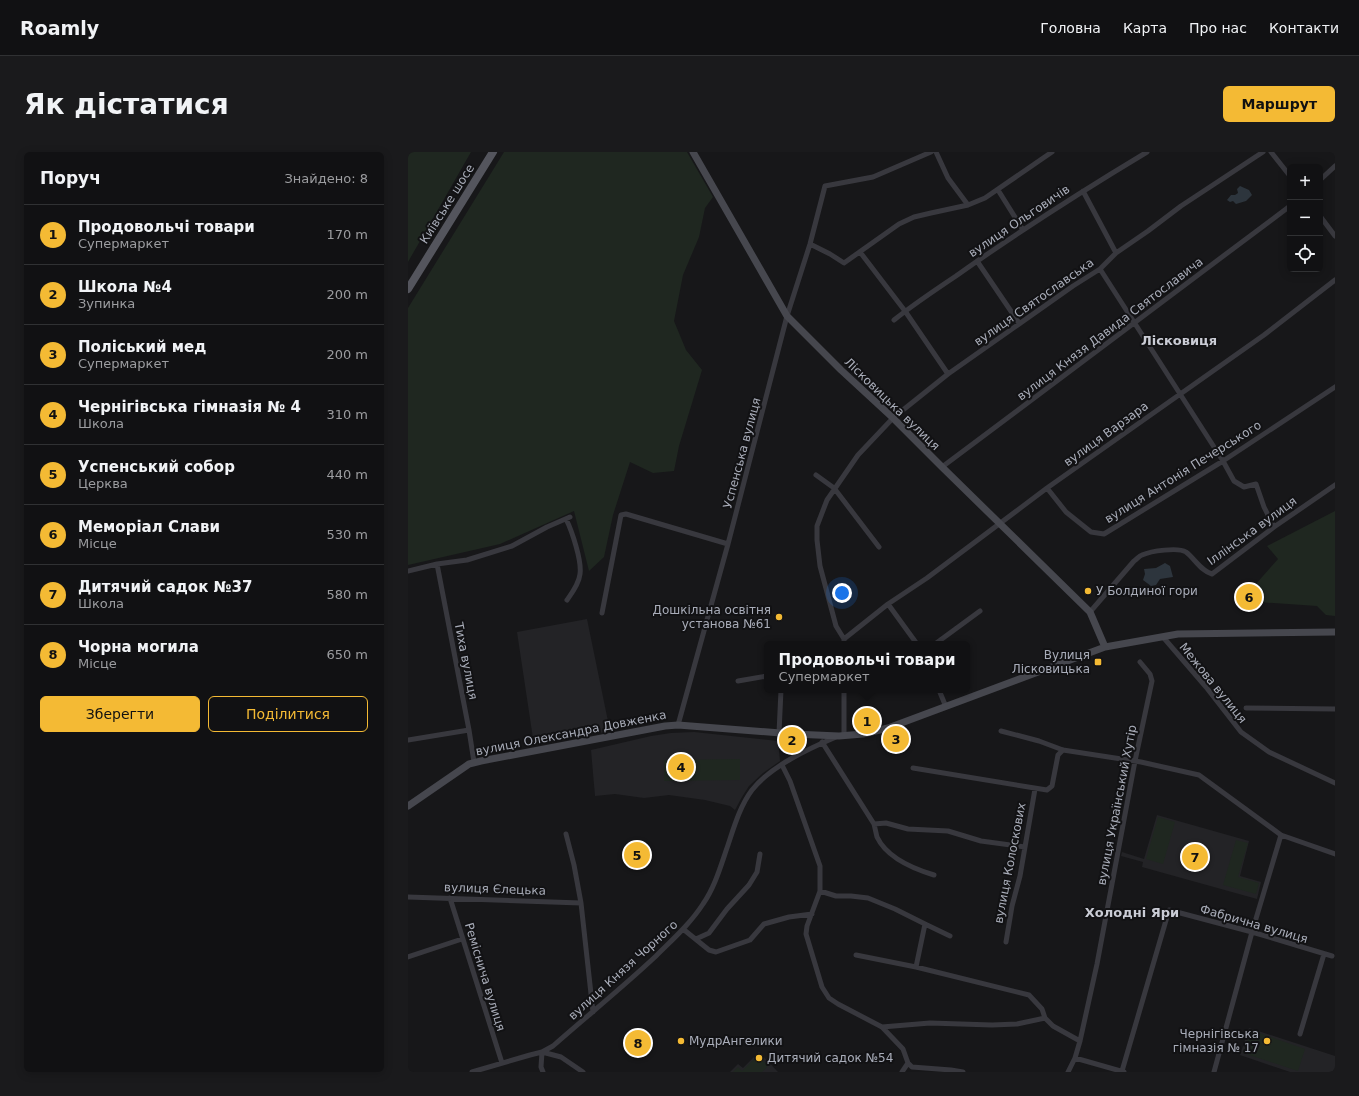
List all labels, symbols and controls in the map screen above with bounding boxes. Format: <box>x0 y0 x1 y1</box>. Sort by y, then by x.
text: Roamly <box>20 17 99 39</box>
text: Головна <box>1040 20 1101 36</box>
text: Карта <box>1123 20 1167 36</box>
text: Про нас <box>1189 20 1247 36</box>
text: Контакти <box>1269 20 1339 36</box>
button: Маршрут <box>1223 86 1335 122</box>
text: Як дістатися <box>24 88 229 121</box>
street label: Київське шосе <box>417 162 477 246</box>
map controls <box>1287 164 1323 272</box>
button: + <box>1287 164 1323 200</box>
text: Поруч <box>40 168 101 188</box>
text: Знайдено: 8 <box>285 171 368 186</box>
street label: вулиця Ольговичів <box>966 182 1072 260</box>
button: − <box>1287 200 1323 236</box>
text: Продовольчі товари <box>78 218 255 236</box>
text: 1 <box>48 227 58 242</box>
text: 170 m <box>326 227 368 242</box>
text: Супермаркет <box>78 236 169 251</box>
button: locate <box>1287 236 1323 272</box>
street label: вулиця Святославська <box>971 255 1097 349</box>
street label: вулиця Князя Давида Святославича <box>1014 255 1206 403</box>
text: Школа №4 <box>78 278 172 296</box>
text: 2 <box>48 287 58 302</box>
text: 200 m <box>326 287 368 302</box>
text: Зупинка <box>78 296 135 311</box>
district label: Лісковиця <box>1141 333 1217 348</box>
text: Поліський мед <box>78 338 206 356</box>
text: 3 <box>48 347 58 362</box>
text: 200 m <box>326 347 368 362</box>
street label: Лісковицька вулиця <box>841 355 943 453</box>
text: Супермаркет <box>78 356 169 371</box>
street label: Успенська вулиця <box>720 396 764 510</box>
text: Чернігівська гімназія № 4 <box>78 398 301 416</box>
street label: вулиця Варзара <box>1061 399 1151 469</box>
text: 4 <box>48 407 58 422</box>
text: 310 m <box>326 407 368 422</box>
text: Школа <box>78 416 124 431</box>
street label: вулиця Антонія Печерського <box>1102 418 1264 526</box>
text: Успенський собор <box>78 458 235 476</box>
text: 5 <box>48 467 58 482</box>
text: 440 m <box>326 467 368 482</box>
text: Церква <box>78 476 128 491</box>
street label: Іллінська вулиця <box>1205 494 1299 568</box>
text: Меморіал Слави <box>78 518 220 536</box>
text: 6 <box>48 527 58 542</box>
text: 530 m <box>326 527 368 542</box>
text: Місце <box>78 536 117 551</box>
text: Дитячий садок №37 <box>78 578 253 596</box>
pin: 6 <box>1236 582 1262 612</box>
your location <box>832 583 852 603</box>
place label: У Болдиної гори <box>1096 584 1198 598</box>
marker: У Болдиної гори <box>1083 586 1093 596</box>
text: 7 <box>48 587 58 602</box>
text: 580 m <box>326 587 368 602</box>
text: Школа <box>78 596 124 611</box>
place label: Дошкільна освітня установа №61 <box>653 603 771 631</box>
marker: Дошкільна освітня установа №61 <box>774 612 784 622</box>
street label: Тиха вулиця <box>451 620 480 701</box>
text: Чорна могила <box>78 638 199 656</box>
street label: Межова вулиця <box>1176 640 1250 726</box>
popup <box>764 641 970 693</box>
text: 8 <box>48 647 58 662</box>
text: 650 m <box>326 647 368 662</box>
place label: Вулиця Лісковицька <box>1012 648 1090 676</box>
text: Продовольчі товари <box>779 651 955 669</box>
text: Місце <box>78 656 117 671</box>
marker: Вулиця Лісковицька <box>1093 657 1103 667</box>
text: Супермаркет <box>779 669 870 684</box>
button: Зберегти <box>40 696 200 732</box>
button: Поділитися <box>208 696 368 732</box>
pin: 1 <box>854 706 880 736</box>
street label: вулиця Олександра Довженка <box>474 708 668 758</box>
pin: 3 <box>883 724 909 754</box>
street label: вулиця Український Хутір <box>1095 724 1139 886</box>
pin: 2 <box>779 725 805 755</box>
pin: 4 <box>668 752 694 782</box>
street label: вулиця Колоскових <box>991 801 1029 925</box>
pin: 5 <box>624 840 650 870</box>
pin: 7 <box>1182 842 1208 872</box>
street label: вулиця Єлецька <box>444 880 546 898</box>
street label: Фабрична вулиця <box>1198 902 1310 946</box>
district label: Холодні Яри <box>1085 905 1179 920</box>
street label: вулиця Князя Чорного <box>566 917 680 1023</box>
street label: Реміснича вулиця <box>462 921 508 1033</box>
place label: Чернігівська гімназія № 17 <box>1173 1027 1259 1055</box>
pin: 8 <box>625 1028 651 1058</box>
place label: МудрАнгелики <box>689 1034 783 1048</box>
marker: МудрАнгелики <box>676 1036 686 1046</box>
marker: Чернігівська гімназія № 17 <box>1262 1036 1272 1046</box>
place label: Дитячий садок №54 <box>767 1051 893 1065</box>
marker: Дитячий садок №54 <box>754 1053 764 1063</box>

